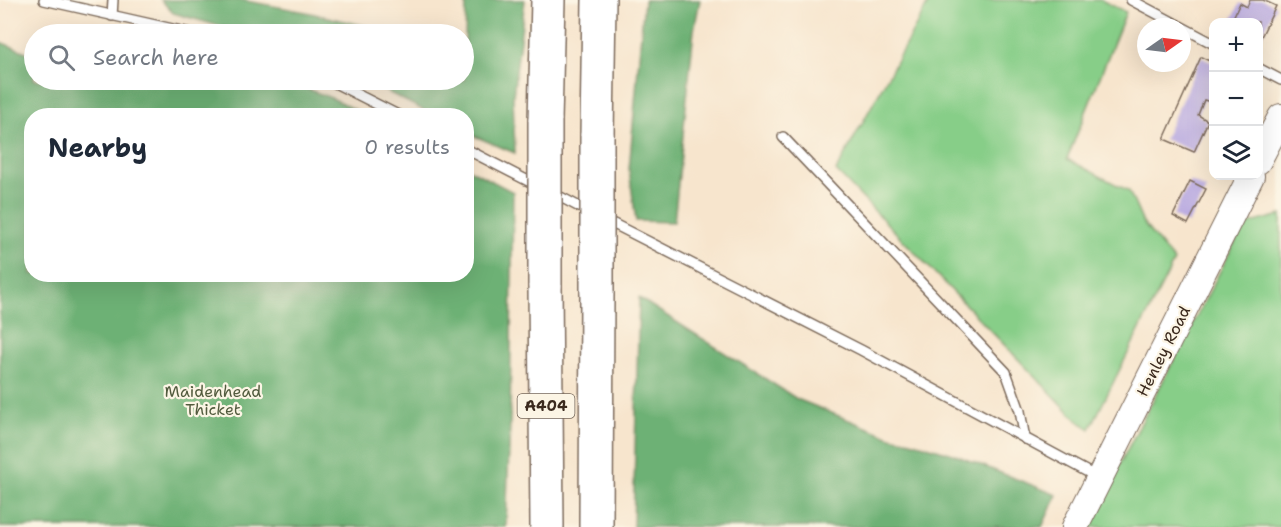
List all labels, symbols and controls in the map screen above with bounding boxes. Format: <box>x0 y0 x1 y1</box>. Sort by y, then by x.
north arrow <box>1137 18 1191 72</box>
map controls <box>1209 18 1263 180</box>
button: + <box>1209 18 1263 72</box>
search box <box>24 24 474 90</box>
icon: search <box>45 41 78 74</box>
text: Search here <box>93 43 219 72</box>
button: − <box>1209 72 1263 126</box>
button: layers <box>1209 126 1263 180</box>
text: Nearby <box>48 130 147 165</box>
text: 0 results <box>364 134 450 160</box>
street label: Henley Road <box>1132 303 1195 400</box>
park label: Maidenhead Thicket <box>165 381 261 420</box>
road number: A404 <box>518 394 574 418</box>

